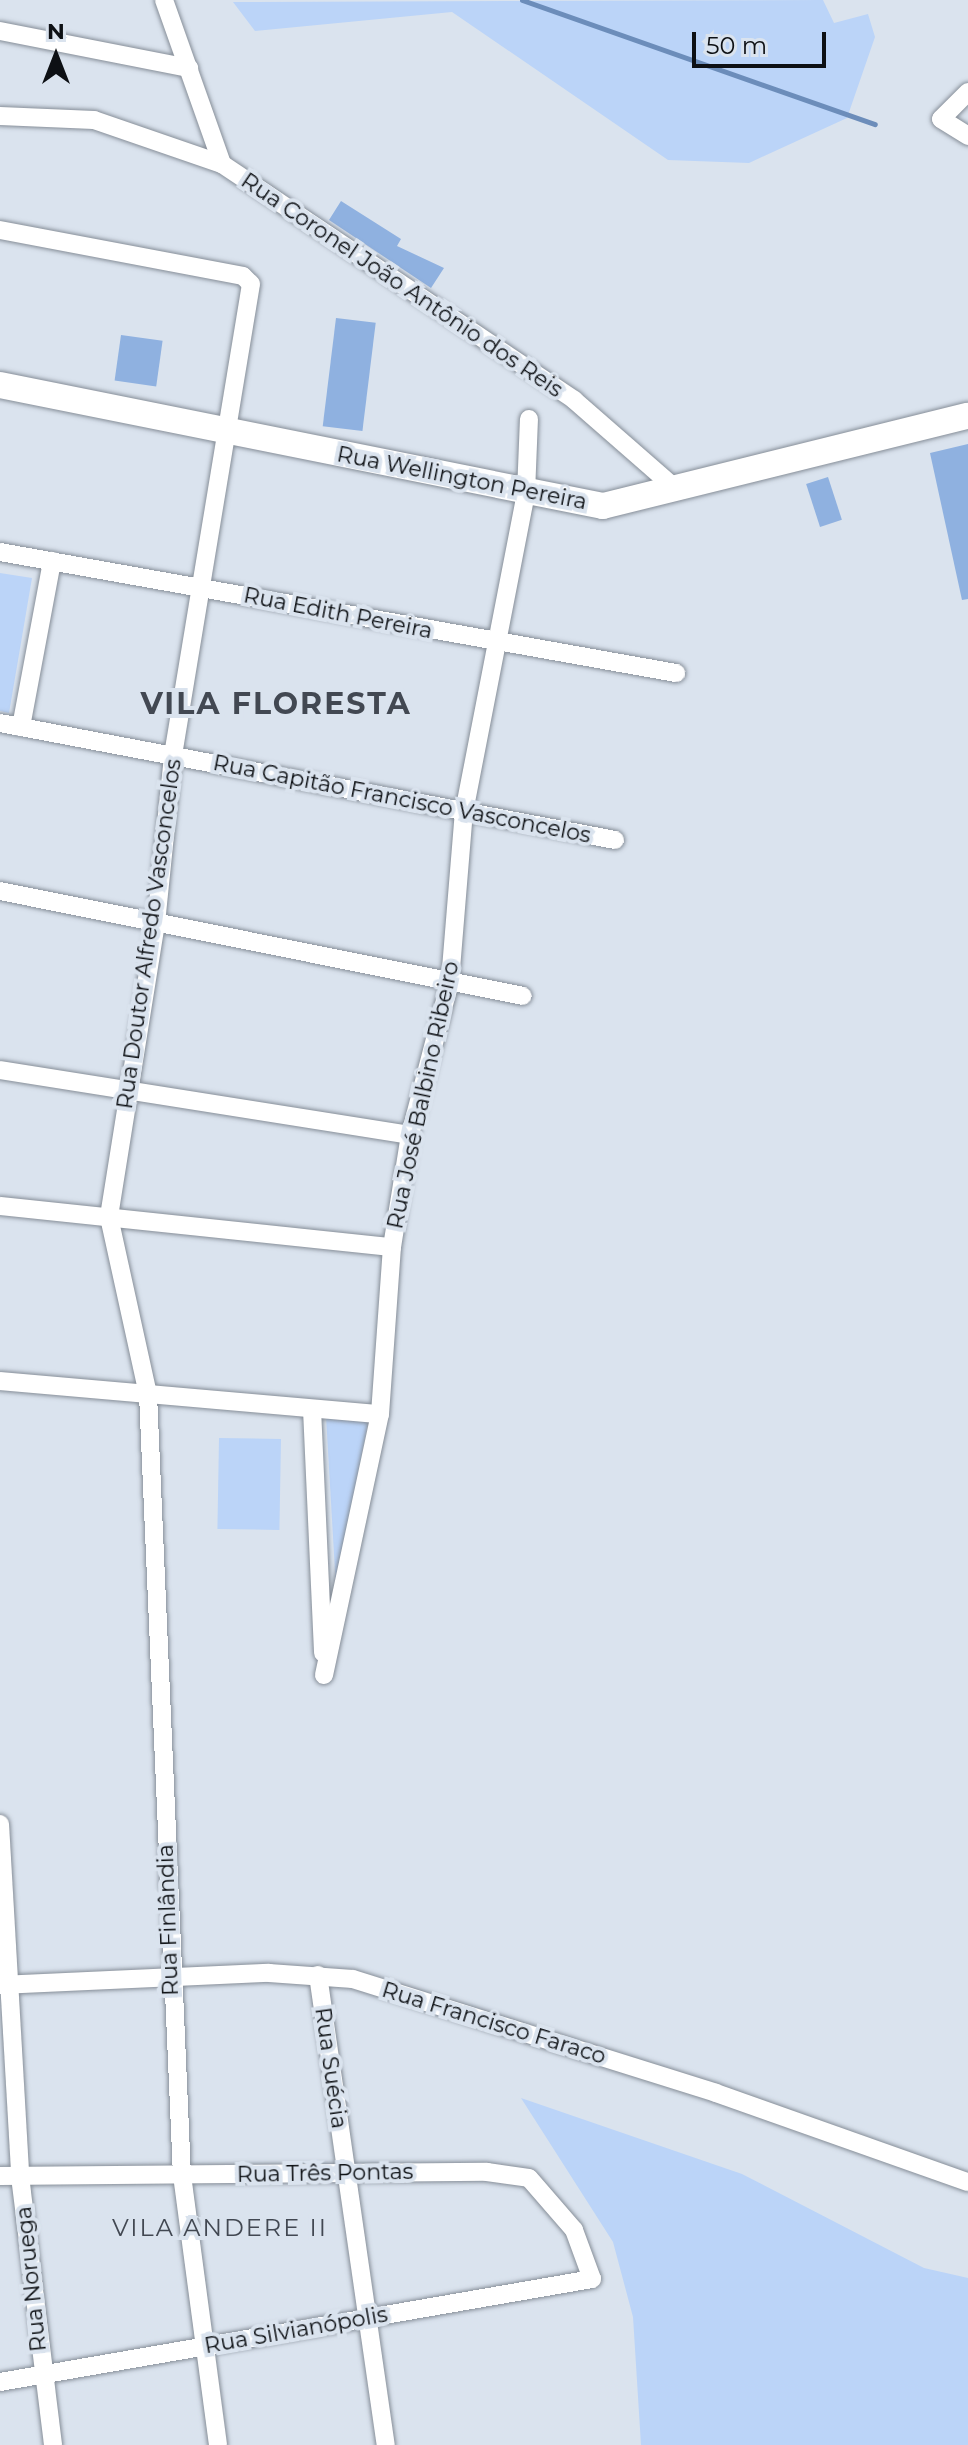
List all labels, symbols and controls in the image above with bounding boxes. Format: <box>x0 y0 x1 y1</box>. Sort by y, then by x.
north arrow <box>16 16 96 96</box>
scale bar <box>696 16 830 66</box>
text: N <box>47 18 65 45</box>
text: 50 m <box>706 31 767 60</box>
street label: Rua Coronel João Antônio dos Reis <box>236 167 568 403</box>
street label: Rua Wellington Pereira <box>335 441 589 515</box>
street label: Rua Edith Pereira <box>241 582 435 644</box>
district label: VILA FLORESTA <box>140 686 412 722</box>
street label: Rua Capitão Francisco Vasconcelos <box>211 749 593 849</box>
street label: Rua Doutor Alfredo Vasconcelos <box>111 757 187 1111</box>
street label: Rua José Balbino Ribeiro <box>382 959 464 1231</box>
street label: Rua Finlândia <box>152 1844 184 1996</box>
street label: Rua Francisco Faraco <box>379 1976 609 2070</box>
street label: Rua Suécia <box>309 2006 353 2130</box>
street label: Rua Três Pontas <box>237 2158 413 2188</box>
street label: Rua Noruega <box>10 2205 52 2353</box>
district label: VILA ANDERE II <box>112 2214 328 2242</box>
street label: Rua Silvianópolis <box>202 2301 390 2359</box>

